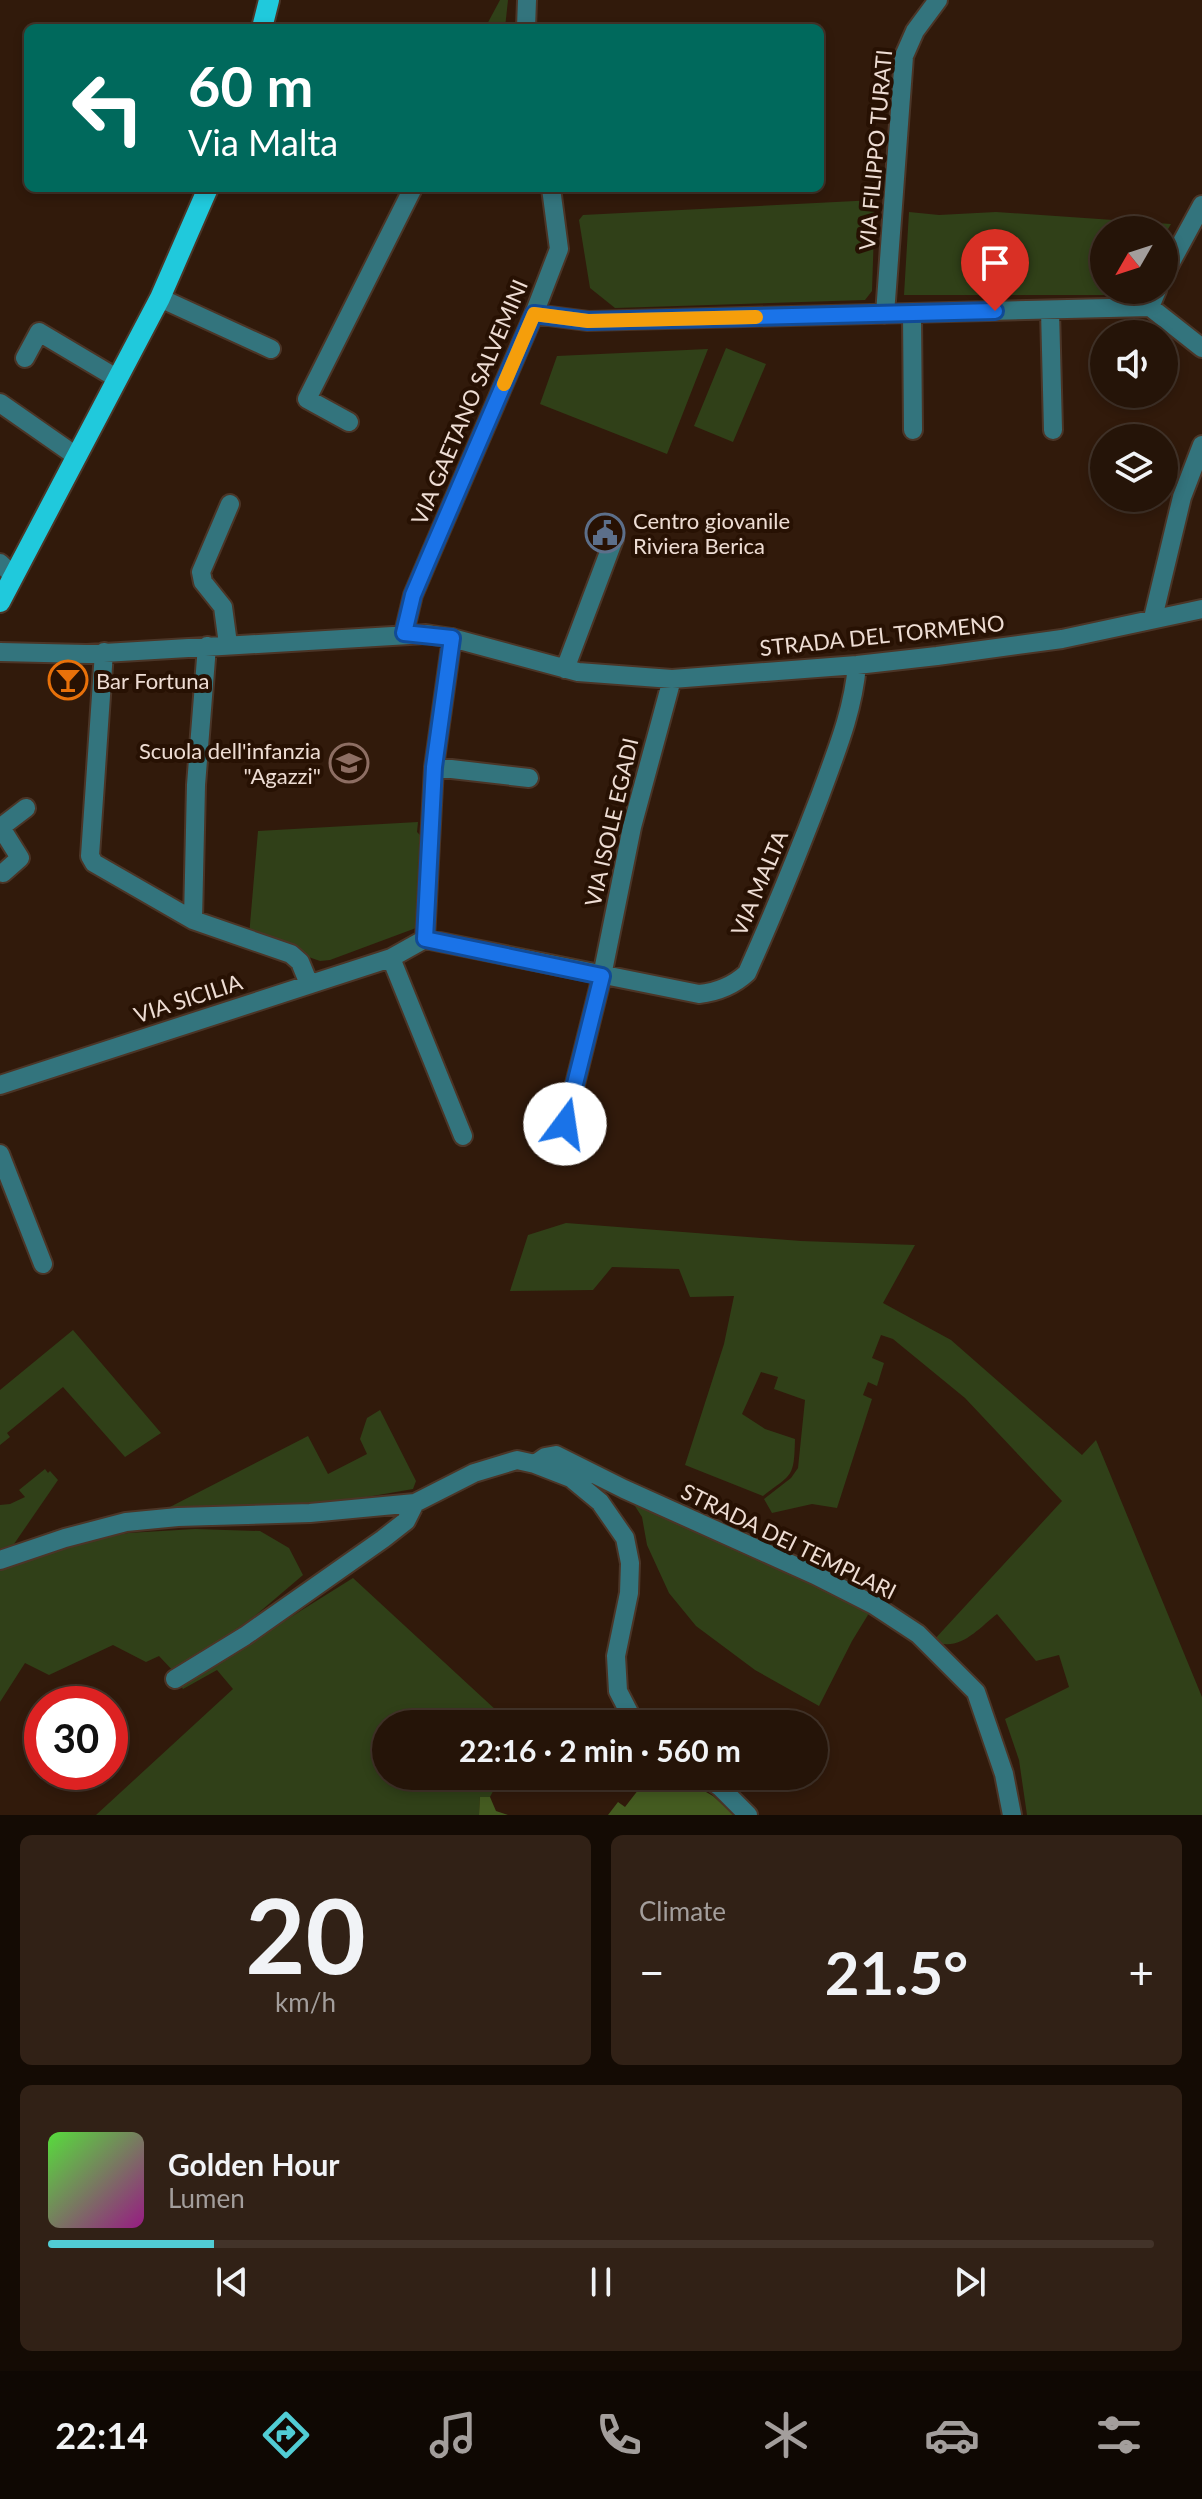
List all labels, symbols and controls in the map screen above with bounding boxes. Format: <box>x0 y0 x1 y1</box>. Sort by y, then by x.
street label: VIA FILIPPO TURATI <box>853 49 897 251</box>
text: 60 m <box>188 52 313 119</box>
icon: left <box>56 56 160 160</box>
text: Via Malta <box>188 120 338 164</box>
north arrow <box>1090 216 1178 304</box>
map controls <box>1090 216 1178 512</box>
pin <box>961 229 1029 311</box>
icon: arrive <box>973 241 1017 285</box>
street label: VIA GAETANO SALVEMINI <box>405 275 533 529</box>
button: sound <box>1090 320 1178 408</box>
button: layers <box>1090 424 1178 512</box>
place label: Centro giovanile Riviera Berica <box>633 507 790 559</box>
public building icon: Centro giovanile Riviera Berica <box>584 512 626 554</box>
street label: STRADA DEL TORMENO <box>758 609 1006 661</box>
bar icon: Bar Fortuna <box>47 659 89 701</box>
place label: Bar Fortuna <box>96 667 210 694</box>
street label: VIA ISOLE EGADI <box>578 735 644 909</box>
place label: Scuola dell'infanzia "Agazzi" <box>139 737 321 789</box>
school or university icon: Scuola dell'infanzia "Agazzi" <box>328 742 370 784</box>
street label: VIA MALTA <box>725 826 793 940</box>
street label: VIA SICILIA <box>130 968 246 1028</box>
position arrow <box>523 1082 607 1166</box>
street label: STRADA DEI TEMPLARI <box>677 1477 901 1605</box>
speed limit sign: 30 <box>24 1686 128 1790</box>
text: 22:16 · 2 min · 560 m <box>459 1732 741 1768</box>
text: 20 <box>245 1871 366 1996</box>
text: Climate <box>639 1895 726 1927</box>
text: 21.5° <box>825 1936 968 2008</box>
text: − <box>639 1946 665 1998</box>
text: + <box>1128 1946 1154 1998</box>
text: km/h <box>275 1986 336 2018</box>
text: Golden Hour <box>168 2146 340 2182</box>
text: Lumen <box>168 2182 245 2214</box>
icon: previous <box>210 2260 254 2304</box>
icon: pause <box>579 2260 623 2304</box>
icon: next <box>948 2260 992 2304</box>
icon: directions <box>258 2407 314 2463</box>
icon: music <box>425 2407 481 2463</box>
icon: phone <box>591 2407 647 2463</box>
icon: climate <box>758 2407 814 2463</box>
icon: car <box>924 2407 980 2463</box>
icon: filters <box>1091 2407 1147 2463</box>
text: 22:14 <box>55 2413 148 2457</box>

